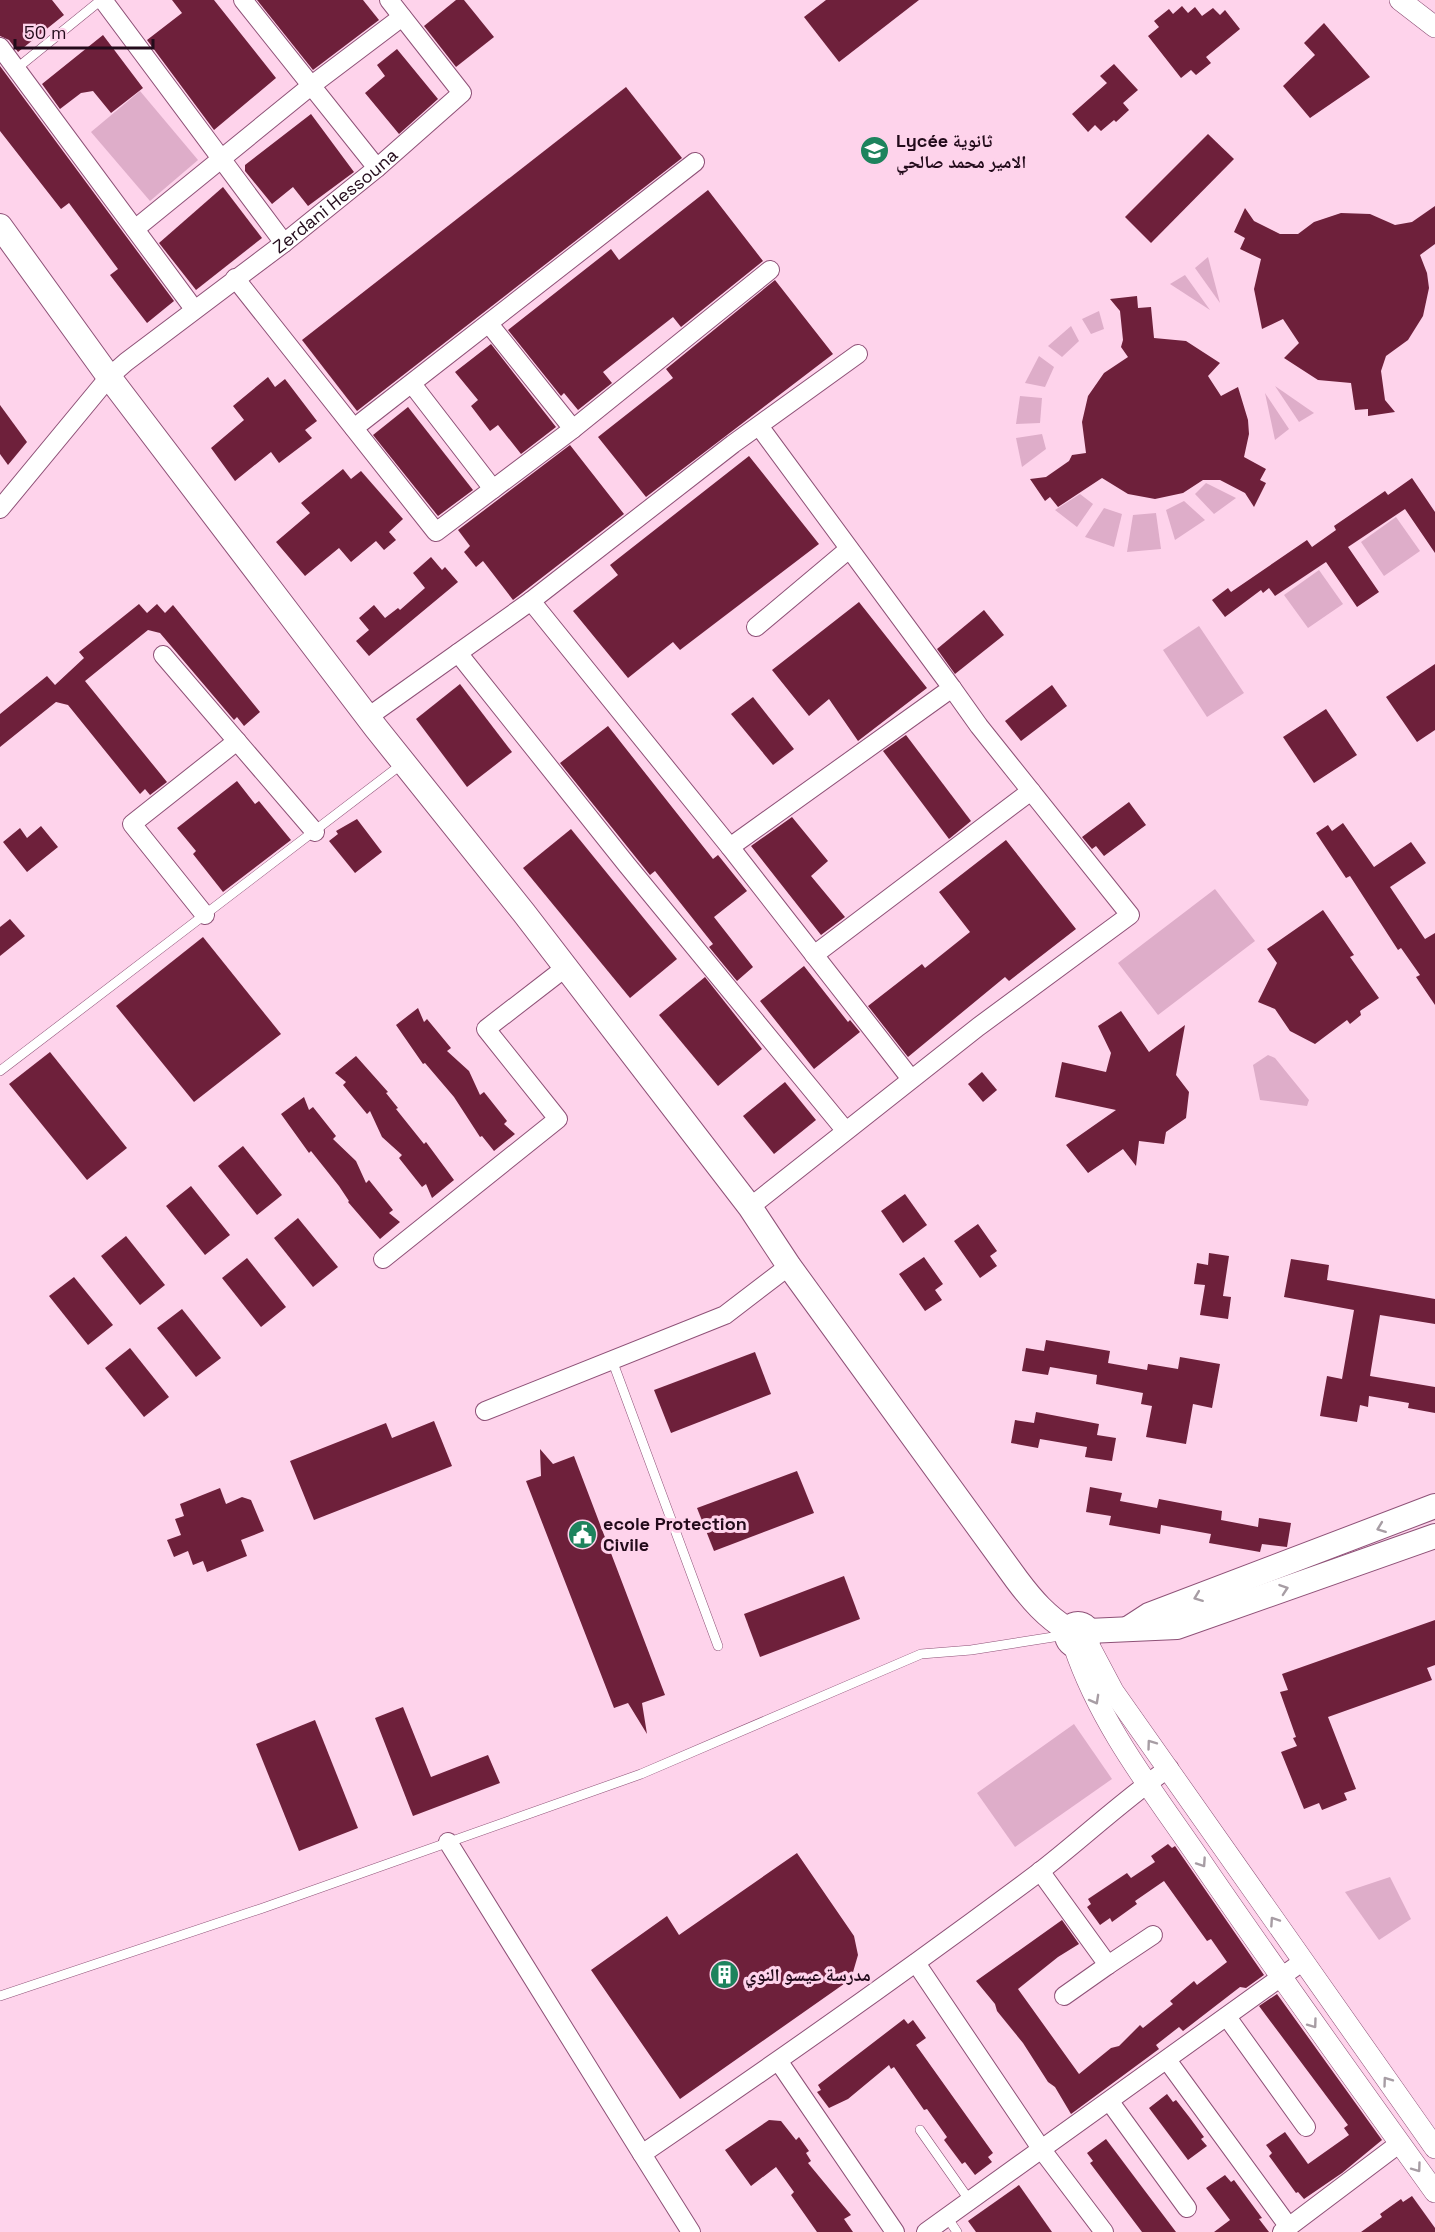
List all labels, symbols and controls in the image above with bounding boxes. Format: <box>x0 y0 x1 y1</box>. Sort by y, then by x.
scale bar <box>15 12 153 50</box>
text: 50 m <box>24 21 66 44</box>
place label: Lycée ثانوية الامير محمد صالحي <box>896 129 1026 176</box>
school or university icon: Lycée ثانوية الامير محمد صالحي <box>859 135 891 167</box>
street label: Zerdani Hessouna <box>268 143 402 258</box>
place label: ecole Protection Civile <box>603 1512 747 1556</box>
public building icon: ecole Protection Civile <box>566 1518 598 1550</box>
one-way arrow <box>1376 1521 1387 1533</box>
one-way arrow <box>1278 1584 1289 1597</box>
one-way arrow <box>1193 1589 1204 1602</box>
one-way arrow <box>1088 1694 1099 1705</box>
one-way arrow <box>1148 1739 1159 1750</box>
one-way arrow <box>1195 1857 1206 1868</box>
one-way arrow <box>1270 1917 1281 1928</box>
building icon: مدرسة عيسو النوي <box>708 1959 740 1991</box>
place label: مدرسة عيسو النوي <box>745 1963 871 1989</box>
one-way arrow <box>1306 2017 1317 2028</box>
one-way arrow <box>1383 2076 1394 2087</box>
one-way arrow <box>1410 2161 1421 2172</box>

